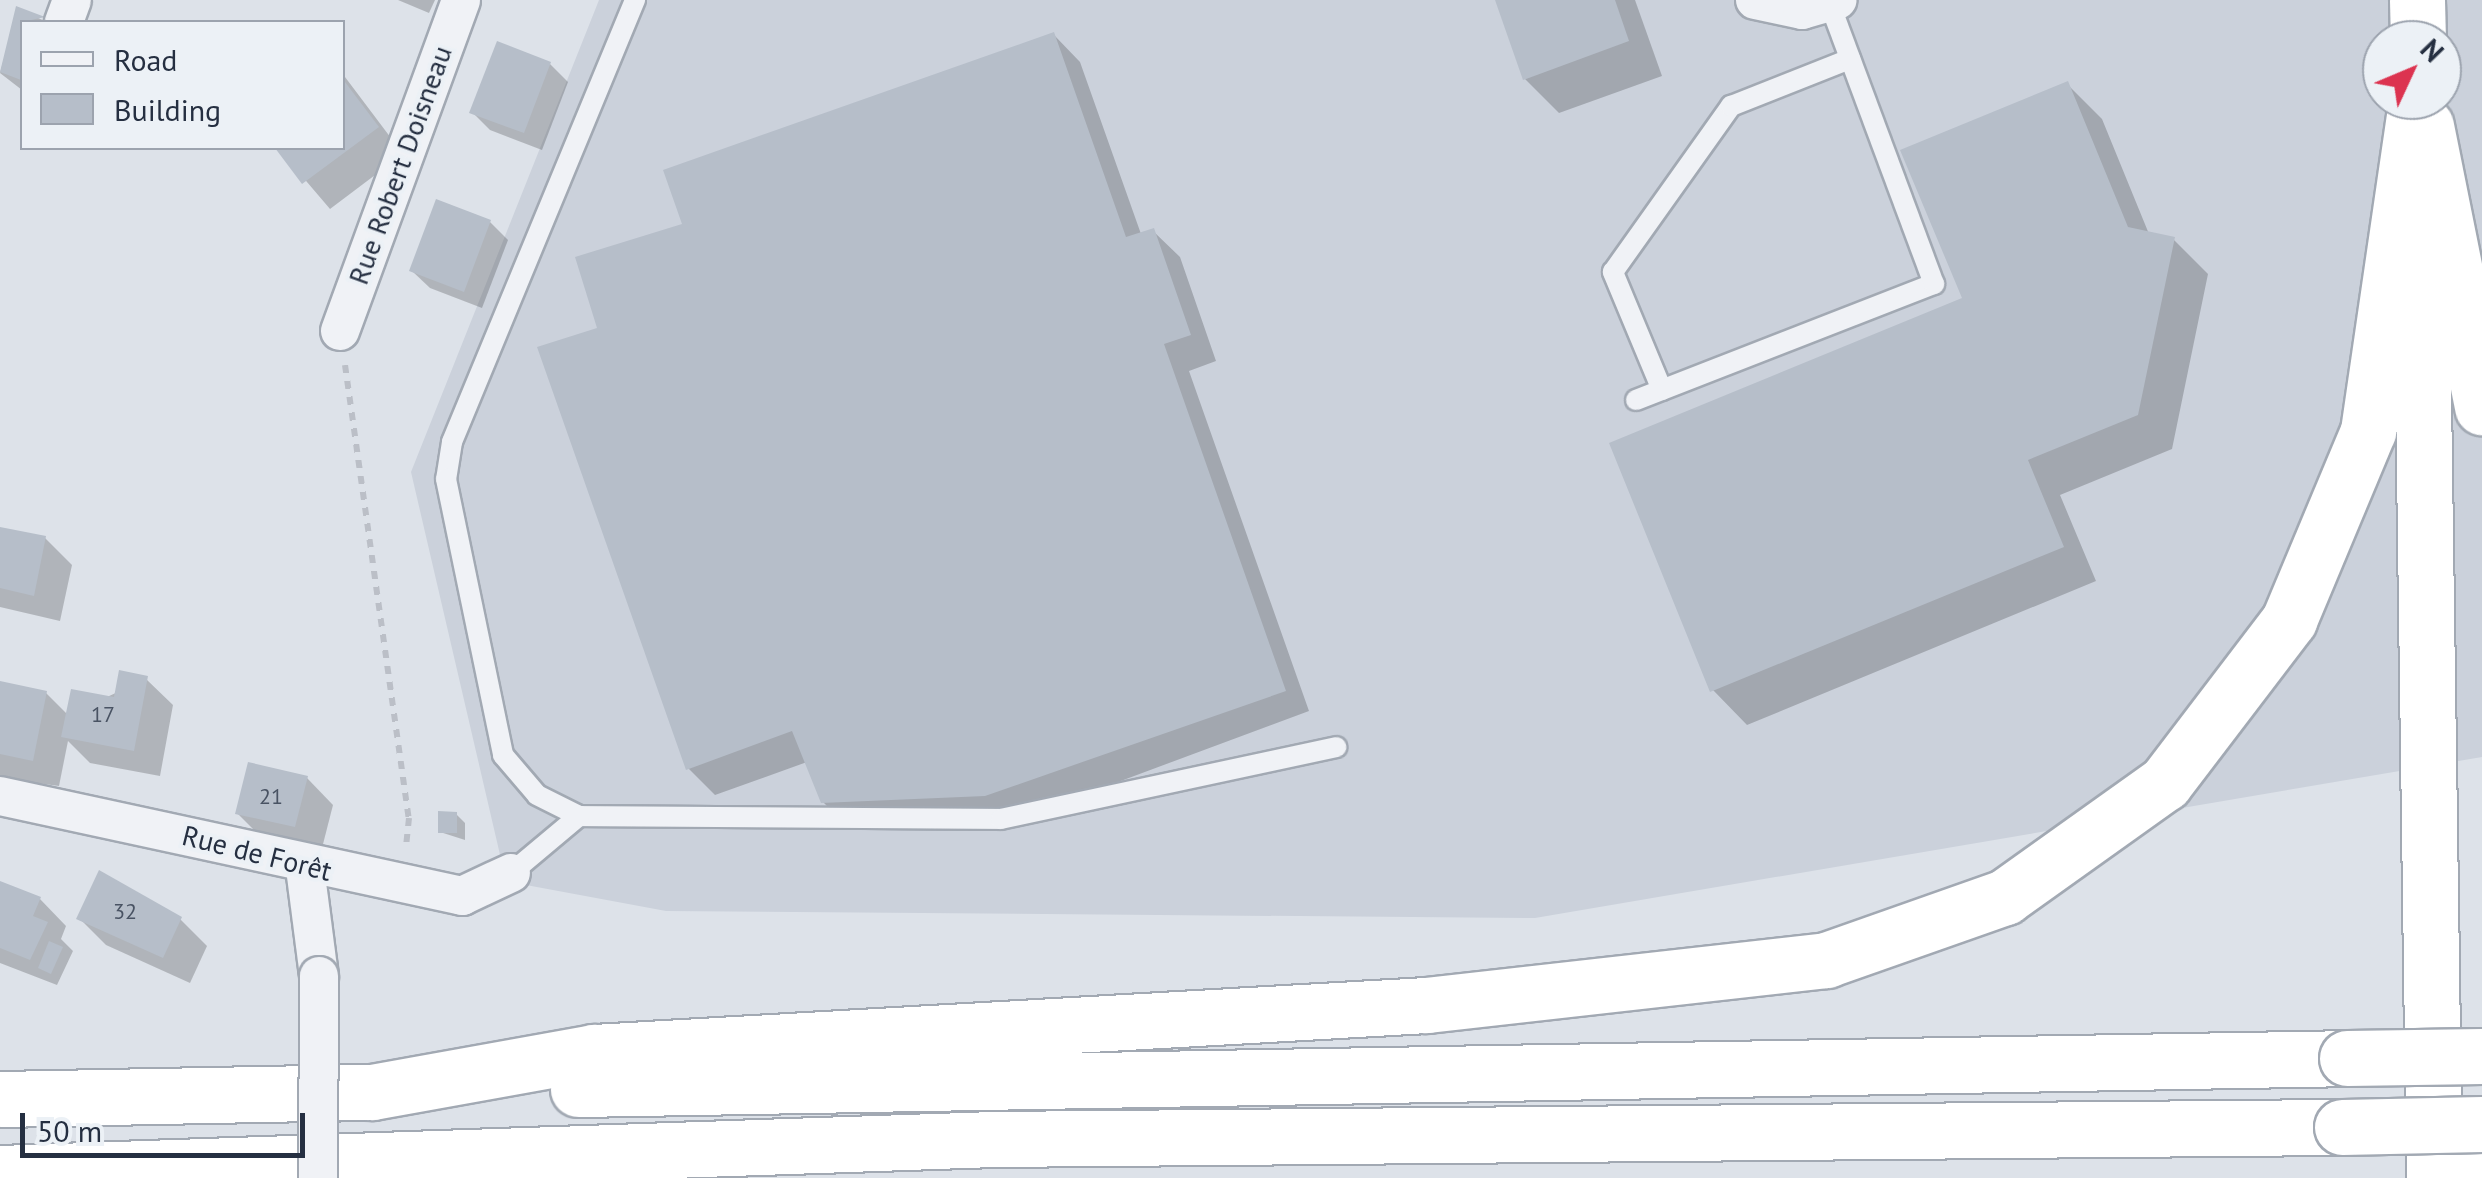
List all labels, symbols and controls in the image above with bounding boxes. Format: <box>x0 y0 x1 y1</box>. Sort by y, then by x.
legend <box>20 20 345 150</box>
north arrow <box>2362 20 2462 120</box>
text: N <box>2413 31 2452 70</box>
text: Road <box>114 40 178 79</box>
street label: Rue Robert Doisneau <box>341 41 459 289</box>
text: Building <box>114 90 221 129</box>
house number: 17 <box>91 702 115 728</box>
house number: 21 <box>259 784 283 810</box>
street label: Rue de Forêt <box>179 818 335 888</box>
house number: 32 <box>113 899 137 925</box>
scale bar <box>25 1093 310 1155</box>
text: 50 m <box>37 1111 102 1150</box>

